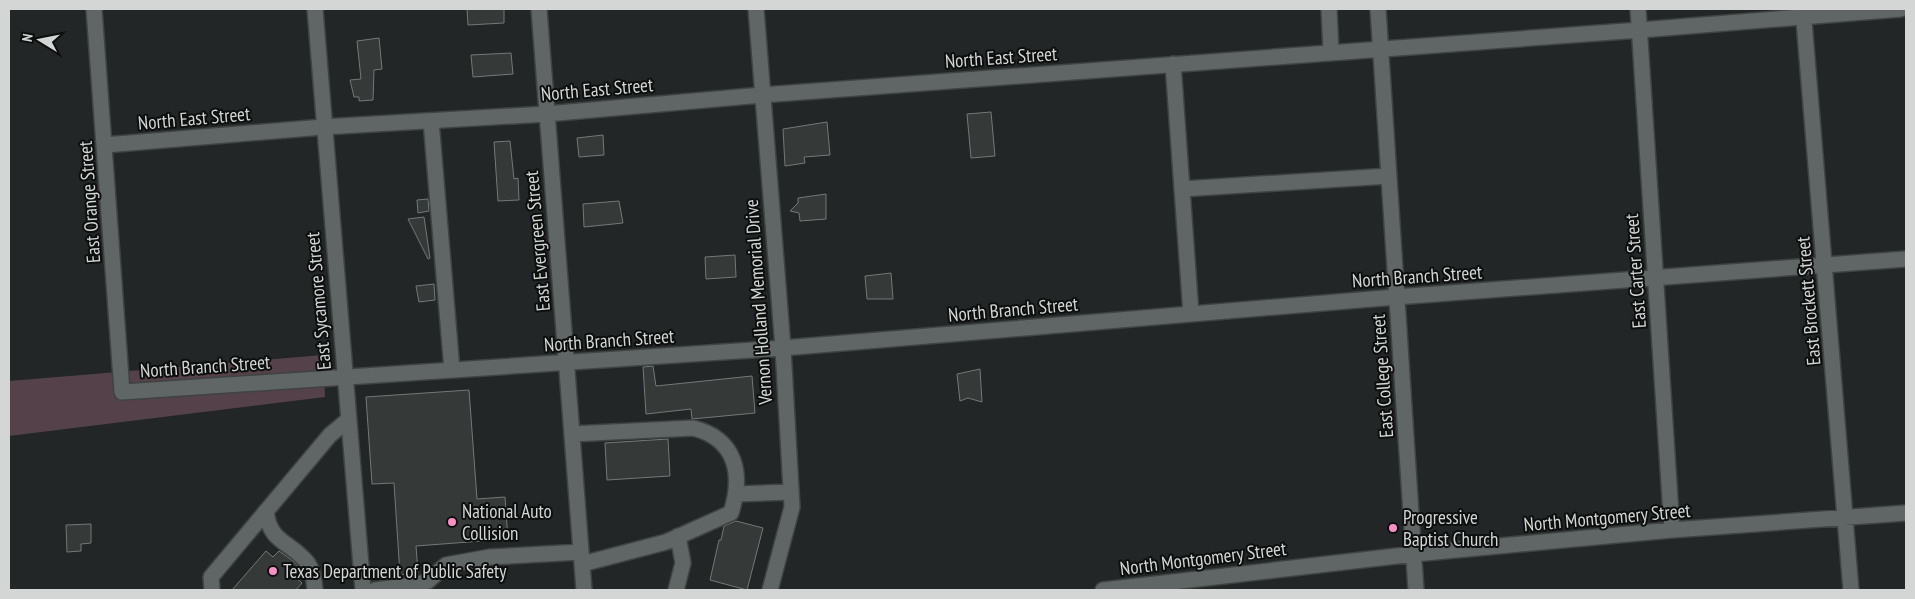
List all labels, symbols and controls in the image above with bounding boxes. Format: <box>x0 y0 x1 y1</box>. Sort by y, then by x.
north arrow <box>15 15 65 65</box>
text: N <box>18 32 37 43</box>
street label: North East Street <box>944 41 1059 73</box>
street label: North East Street <box>540 72 655 106</box>
street label: North East Street <box>137 101 252 135</box>
street label: East Orange Street <box>73 139 105 264</box>
street label: East Evergreen Street <box>519 169 555 312</box>
street label: Vernon Holland Memorial Drive <box>739 198 777 406</box>
street label: East Carter Street <box>1619 212 1651 329</box>
street label: East Sycamore Street <box>300 230 336 371</box>
street label: East Brockett Street <box>1790 235 1826 366</box>
street label: North Branch Street <box>1351 259 1484 293</box>
street label: North Branch Street <box>947 291 1080 327</box>
street label: East College Street <box>1366 313 1398 439</box>
street label: North Branch Street <box>543 323 676 357</box>
street label: North Branch Street <box>139 349 272 383</box>
street label: North Montgomery Street <box>1523 498 1692 536</box>
place label: National Auto Collision <box>462 499 552 545</box>
place label: Progressive Baptist Church <box>1403 505 1498 551</box>
marker: National Auto Collision <box>446 516 458 528</box>
marker: Progressive Baptist Church <box>1387 522 1399 534</box>
street label: North Montgomery Street <box>1119 536 1288 580</box>
place label: Texas Department of Public Safety <box>283 559 507 583</box>
marker: Texas Department of Public Safety <box>267 565 279 577</box>

